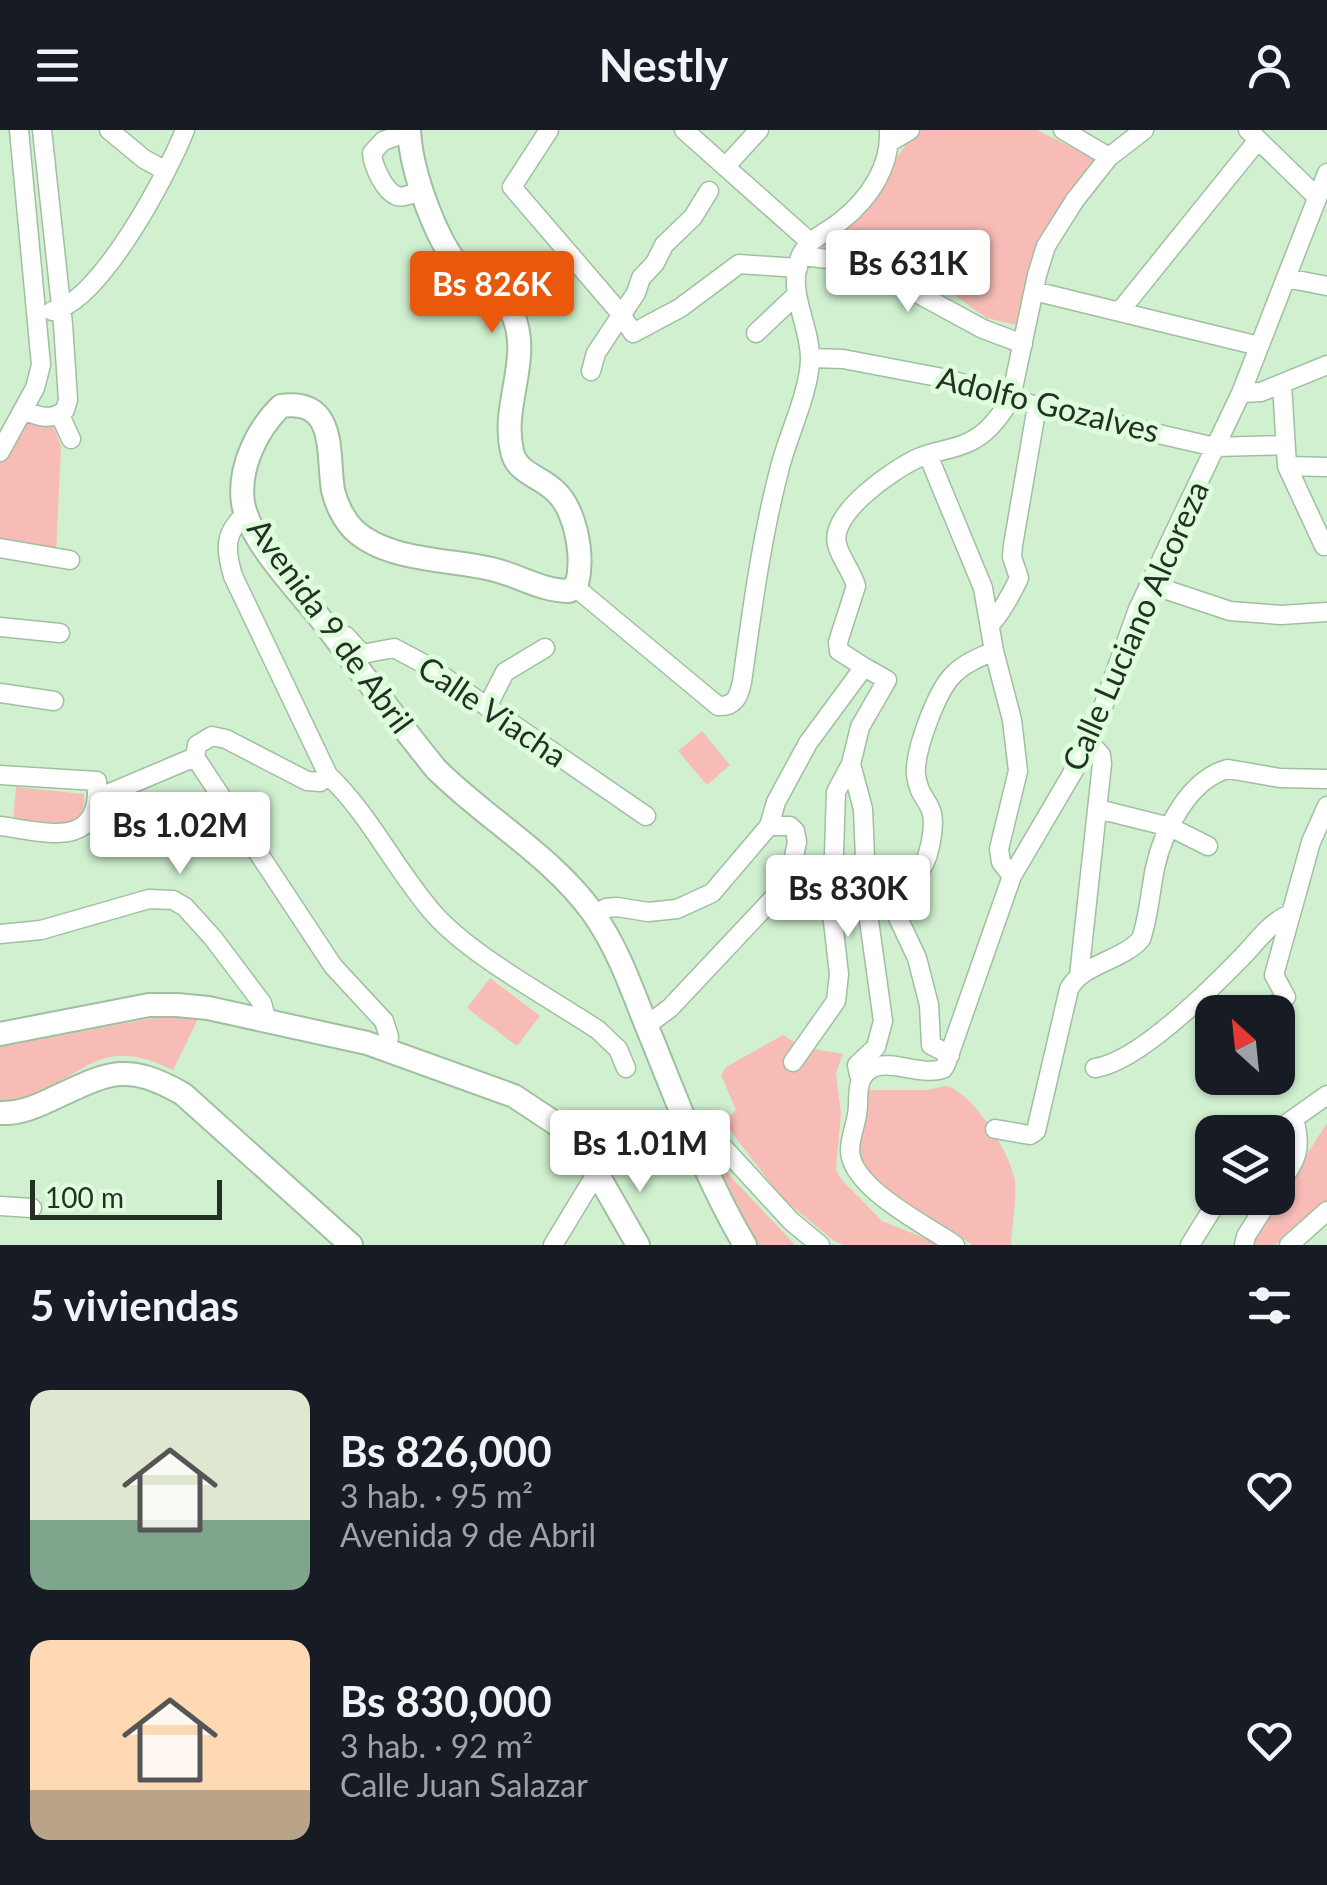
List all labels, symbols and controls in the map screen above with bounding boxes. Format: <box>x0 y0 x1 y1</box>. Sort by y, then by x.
icon: menu <box>30 38 85 93</box>
text: Nestly <box>599 38 728 92</box>
icon: person <box>1242 38 1297 93</box>
pin: Bs 631K <box>816 230 1000 315</box>
text: Bs 631K <box>848 243 968 282</box>
pin: Bs 826K <box>400 251 584 336</box>
text: Bs 826K <box>432 264 552 303</box>
street label: Adolfo Gozalves <box>933 357 1164 450</box>
street label: Calle Luciano Alcoreza <box>1053 474 1216 776</box>
street label: Avenida 9 de Abril <box>240 510 422 740</box>
street label: Calle Viacha <box>411 647 574 775</box>
pin: Bs 1.02M <box>77 792 283 877</box>
text: Bs 1.02M <box>112 805 248 844</box>
pin: Bs 830K <box>756 855 940 940</box>
text: Bs 830K <box>788 868 908 907</box>
north arrow <box>1195 995 1295 1095</box>
map controls <box>1195 995 1295 1215</box>
pin: Bs 1.01M <box>537 1110 743 1195</box>
button: layers <box>1195 1115 1295 1215</box>
text: Bs 1.01M <box>572 1123 708 1162</box>
scale bar <box>30 1175 222 1220</box>
text: 100 m <box>45 1180 124 1214</box>
icon: filters <box>1242 1278 1297 1333</box>
text: 5 viviendas <box>30 1280 239 1330</box>
text: Bs 826,000 <box>340 1426 552 1476</box>
icon: home <box>110 1430 230 1550</box>
icon: heart <box>1242 1463 1297 1518</box>
text: 3 hab. · 95 m² <box>340 1476 533 1515</box>
text: Avenida 9 de Abril <box>340 1515 596 1554</box>
text: Bs 830,000 <box>340 1676 552 1726</box>
icon: home <box>110 1680 230 1800</box>
icon: heart <box>1242 1713 1297 1768</box>
text: 3 hab. · 92 m² <box>340 1726 533 1765</box>
text: Calle Juan Salazar <box>340 1765 588 1804</box>

